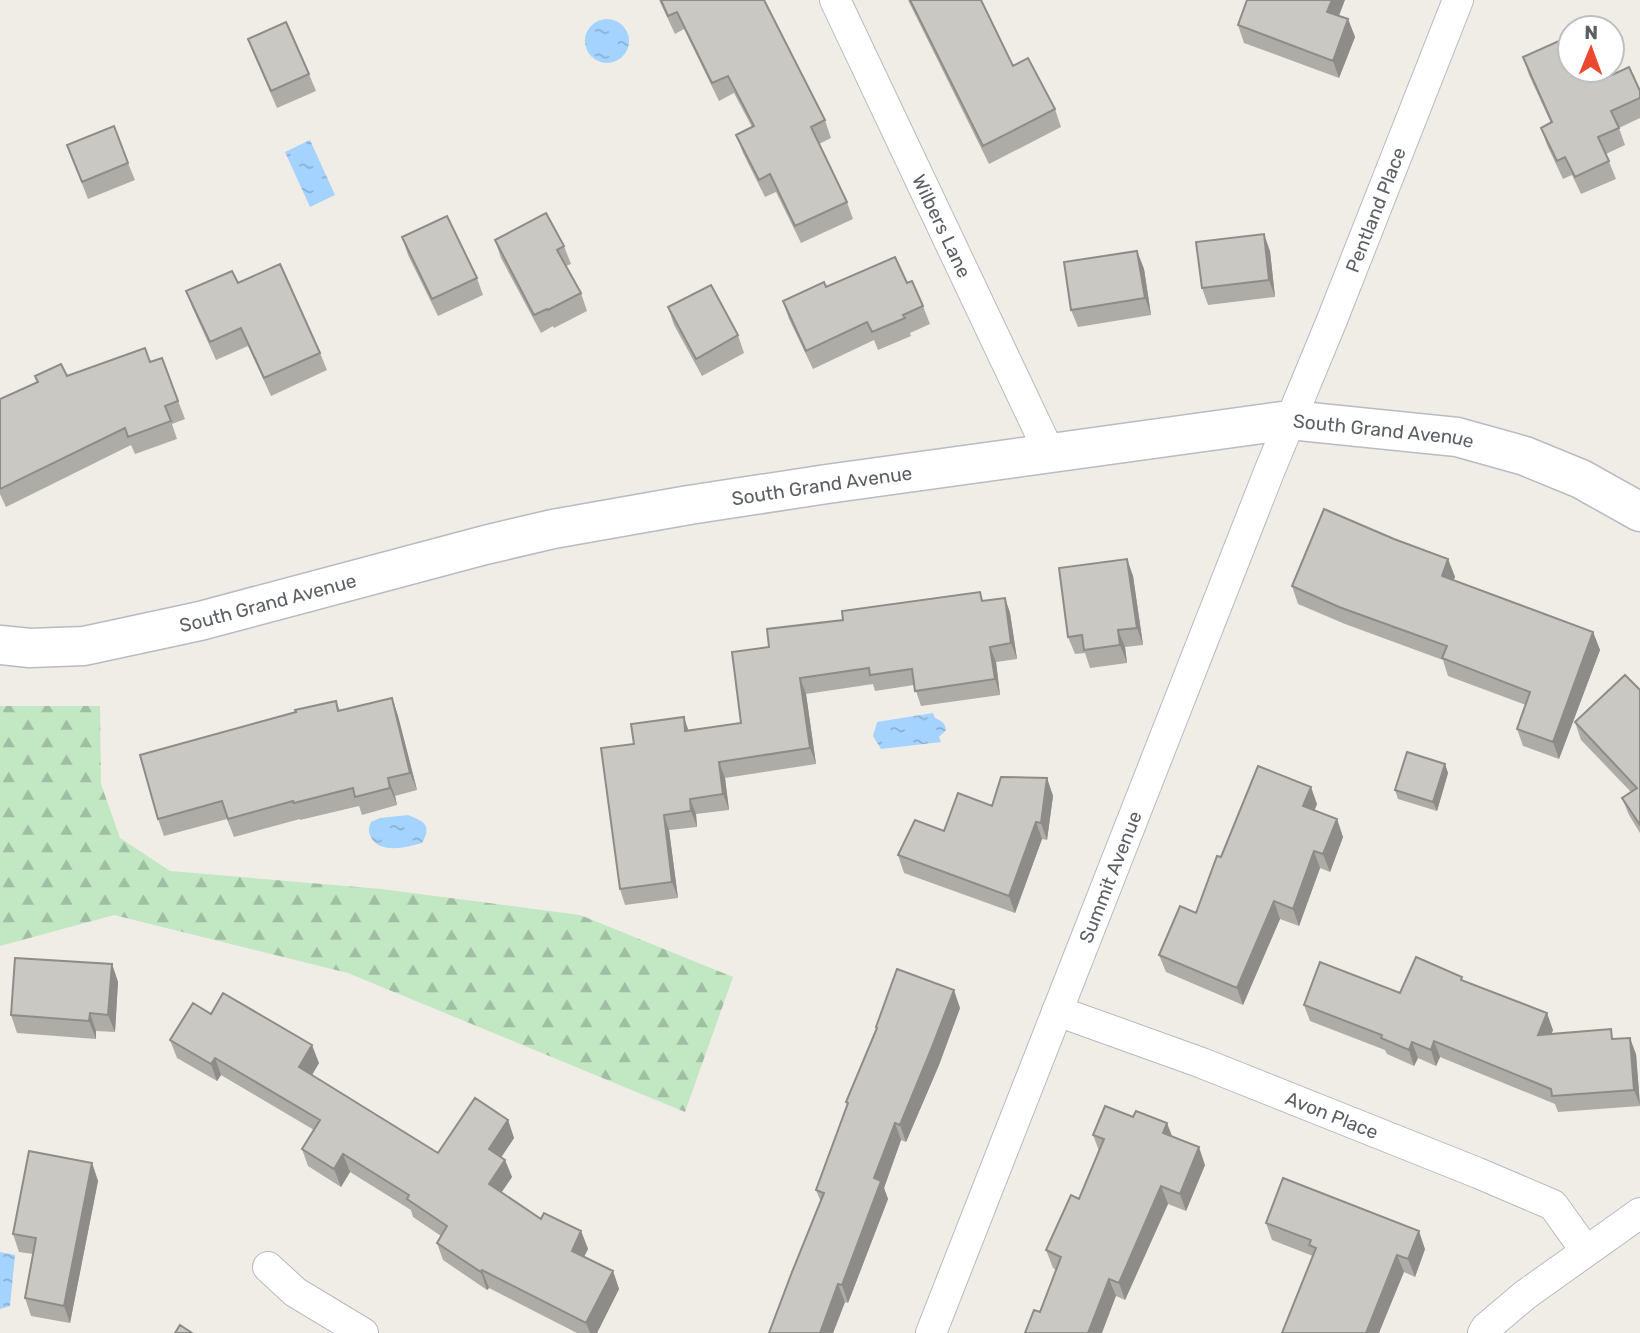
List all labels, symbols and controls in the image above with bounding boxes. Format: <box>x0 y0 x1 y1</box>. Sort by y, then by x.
north arrow <box>1556 14 1626 84</box>
text: N <box>1584 21 1598 44</box>
street label: Pentland Place <box>1340 144 1410 276</box>
street label: Wilbers Lane <box>908 171 976 281</box>
street label: South Grand Avenue <box>1292 409 1477 453</box>
street label: South Grand Avenue <box>730 461 913 510</box>
street label: South Grand Avenue <box>177 568 359 637</box>
street label: Summit Avenue <box>1074 808 1146 946</box>
street label: Avon Place <box>1282 1086 1382 1144</box>

